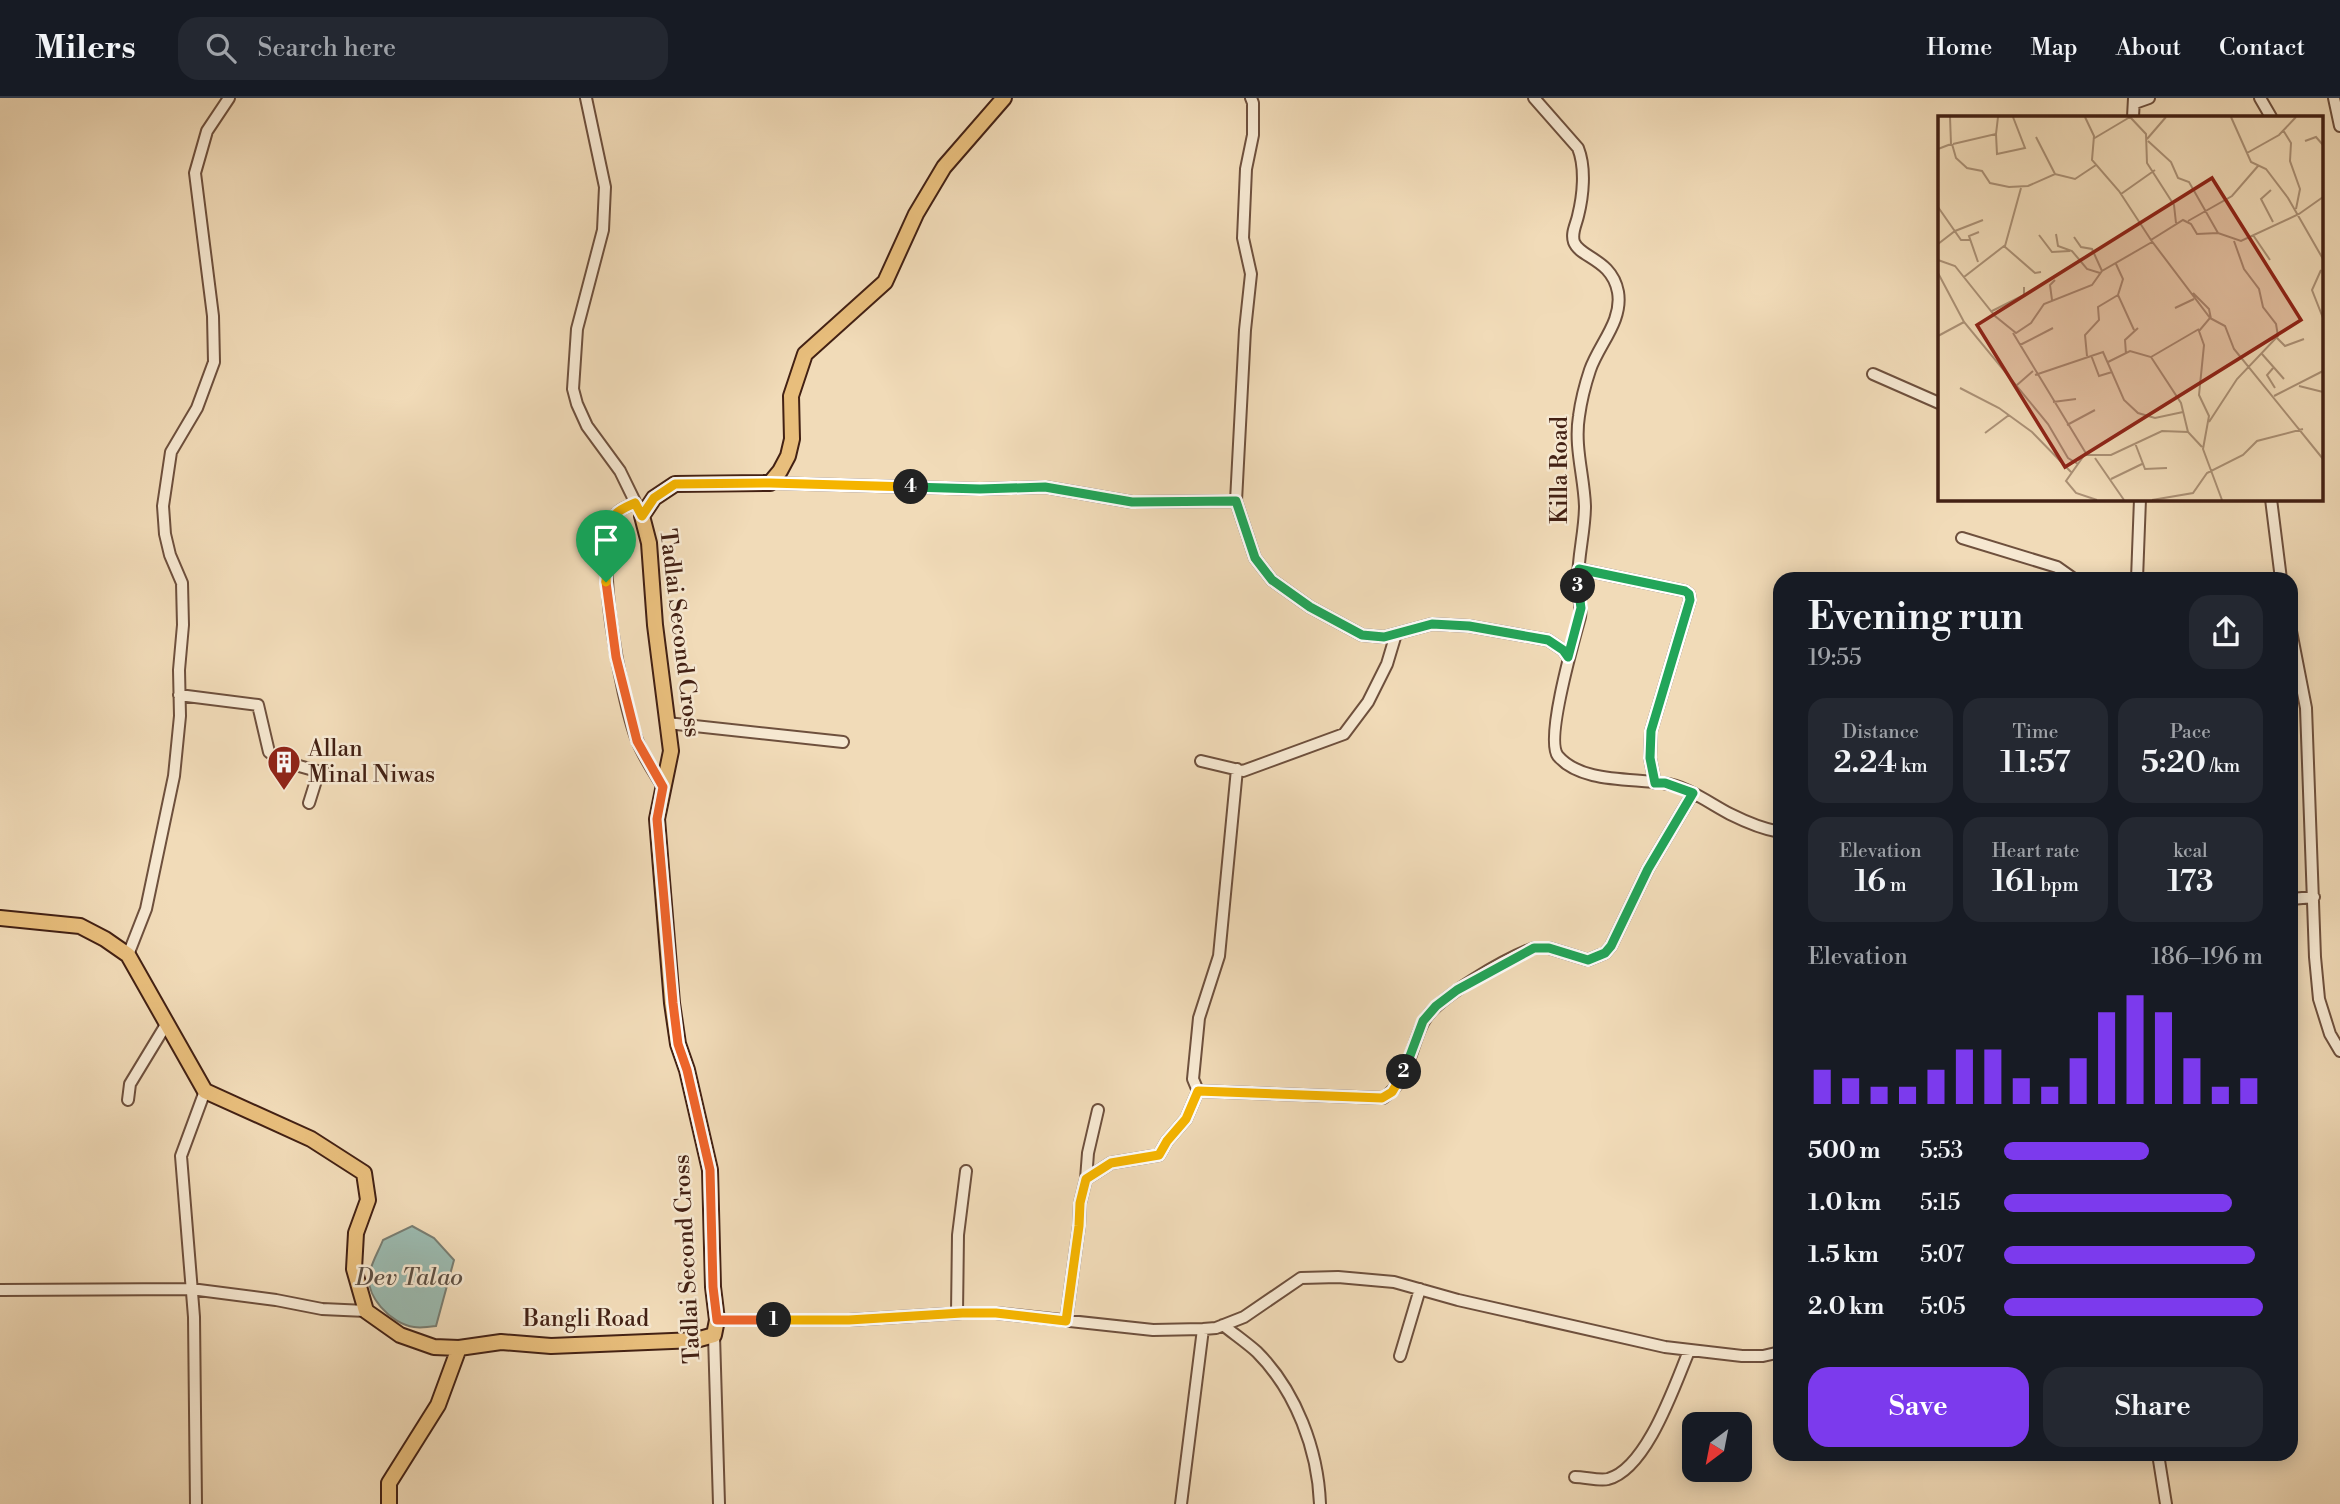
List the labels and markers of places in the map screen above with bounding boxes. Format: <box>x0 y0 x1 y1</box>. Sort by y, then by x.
pin: 4 <box>894 470 928 504</box>
pin <box>576 510 636 582</box>
pin: 3 <box>1560 568 1596 603</box>
place label: Allan Minal Niwas <box>307 735 435 789</box>
building icon: Allan Minal Niwas <box>265 743 303 792</box>
pin: 2 <box>1386 1054 1422 1090</box>
pin: 1 <box>756 1302 792 1338</box>

